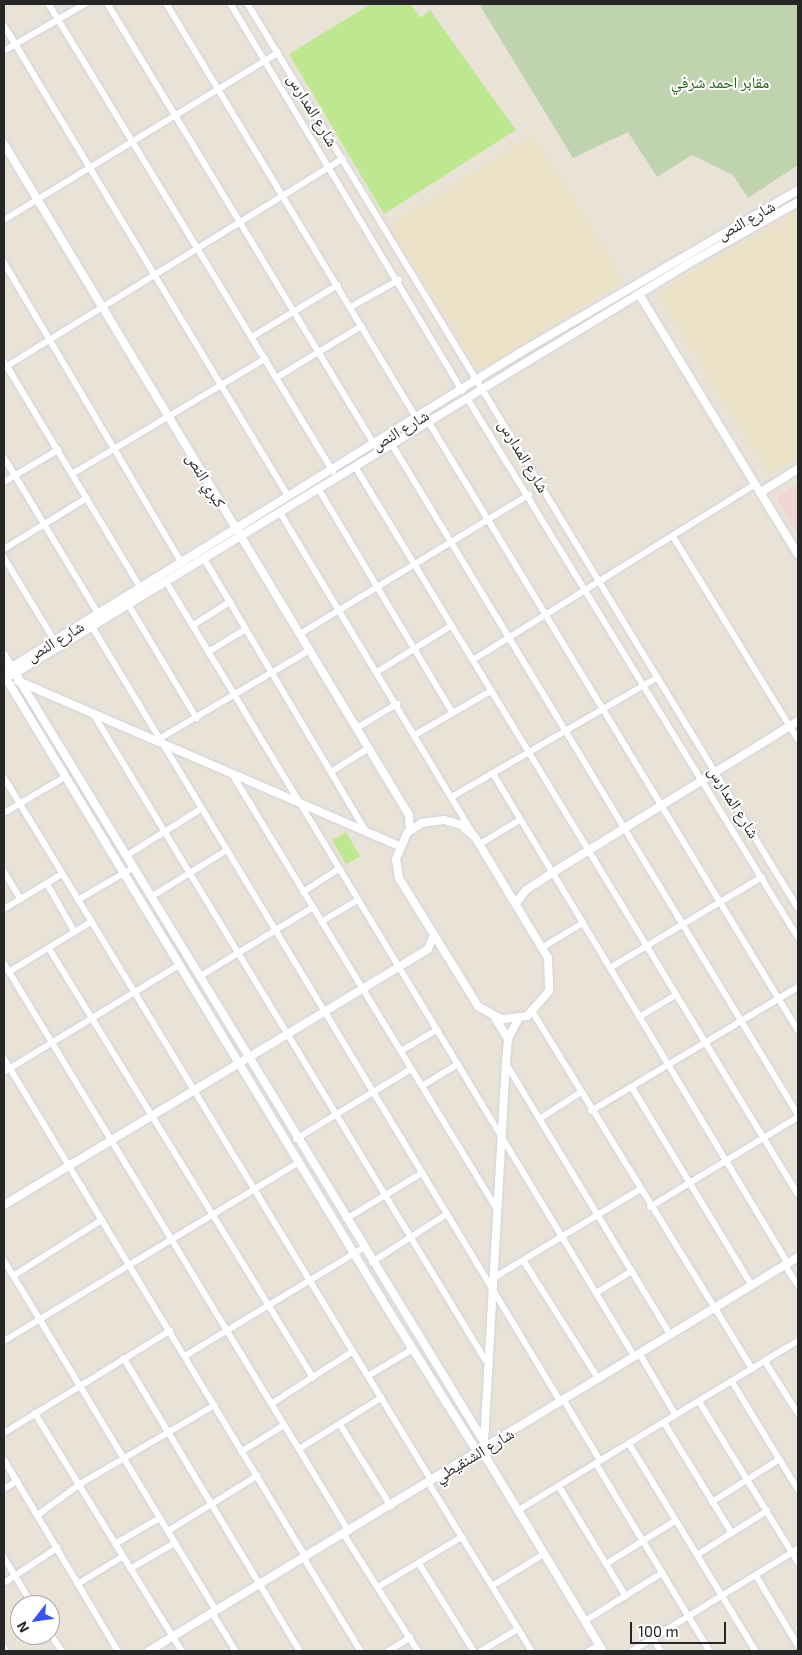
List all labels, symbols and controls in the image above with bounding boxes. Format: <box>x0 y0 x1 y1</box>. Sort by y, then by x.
street label: شارع المدارس <box>284 70 342 150</box>
park label: مقابر احمد شرفي <box>671 72 769 92</box>
street label: شارع النص <box>714 196 778 244</box>
street label: شارع النص <box>368 405 432 455</box>
street label: شارع المدارس <box>495 416 553 496</box>
street label: كبري النص <box>182 449 230 511</box>
street label: شارع النص <box>23 616 87 666</box>
street label: شارع المدارس <box>704 762 764 842</box>
street label: شارع الشنقيطي <box>431 1424 517 1486</box>
north arrow <box>10 1595 60 1645</box>
scale bar <box>632 1612 728 1644</box>
text: N <box>13 1619 32 1636</box>
text: 100 m <box>638 1622 679 1640</box>

